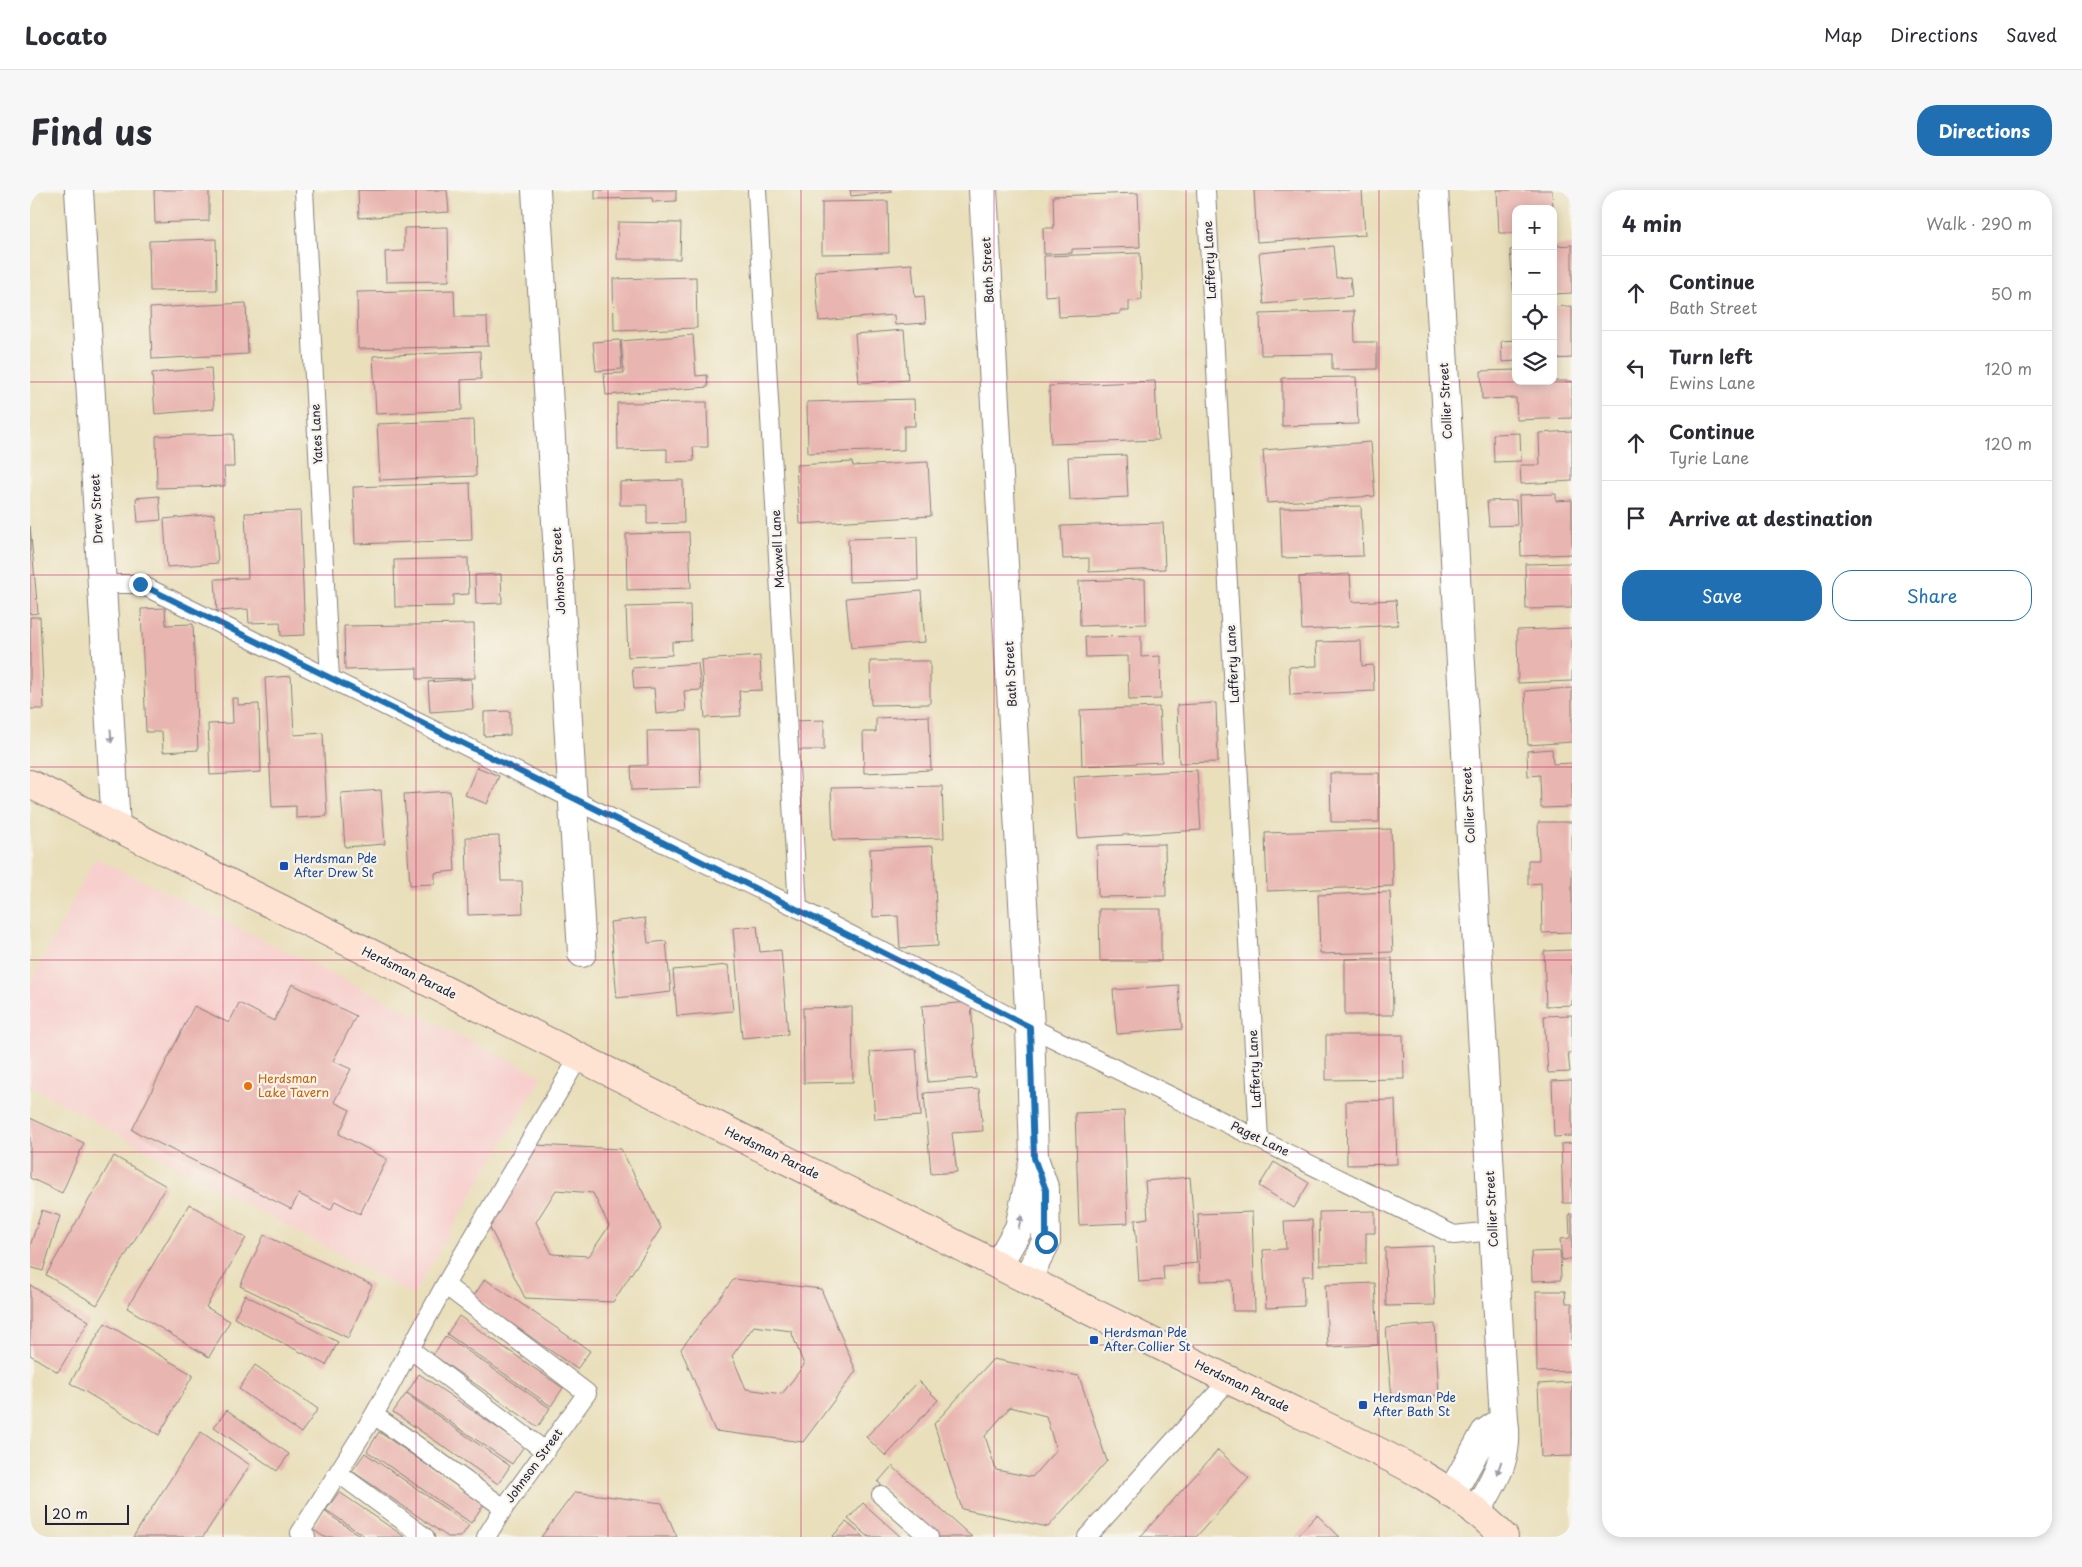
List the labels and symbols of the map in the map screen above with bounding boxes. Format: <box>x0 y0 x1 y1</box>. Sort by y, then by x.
street label: Lafferty Lane <box>1198 220 1220 300</box>
street label: Bath Street <box>976 236 998 304</box>
street label: Collier Street <box>1434 362 1456 440</box>
street label: Yates Lane <box>305 403 327 465</box>
street label: Drew Street <box>85 474 107 544</box>
street label: Maxwell Lane <box>766 509 788 589</box>
street label: Johnson Street <box>547 527 569 615</box>
route end <box>129 573 152 596</box>
street label: Lafferty Lane <box>1221 624 1243 704</box>
street label: Bath Street <box>999 640 1021 708</box>
one-way arrow <box>107 728 115 744</box>
street label: Collier Street <box>1457 766 1479 844</box>
place label: Herdsman Pde After Drew St <box>294 849 377 881</box>
marker: Herdsman Pde After Drew St <box>278 860 290 872</box>
street label: Herdsman Parade <box>359 941 460 1003</box>
street label: Lafferty Lane <box>1243 1029 1265 1109</box>
place label: Herdsman Lake Tavern <box>258 1069 329 1101</box>
marker: Herdsman Lake Tavern <box>242 1080 254 1092</box>
street label: Paget Lane <box>1228 1116 1293 1160</box>
street label: Herdsman Parade <box>722 1121 823 1183</box>
street label: Collier Street <box>1480 1170 1502 1248</box>
one-way arrow <box>1016 1214 1024 1229</box>
route start <box>1035 1231 1058 1254</box>
place label: Herdsman Pde After Collier St <box>1104 1323 1191 1355</box>
marker: Herdsman Pde After Collier St <box>1088 1334 1100 1346</box>
street label: Herdsman Parade <box>1192 1354 1293 1416</box>
place label: Herdsman Pde After Bath St <box>1373 1388 1456 1420</box>
marker: Herdsman Pde After Bath St <box>1357 1399 1369 1411</box>
street label: Johnson Street <box>500 1425 566 1506</box>
one-way arrow <box>1495 1460 1502 1475</box>
scale bar <box>45 1502 129 1525</box>

